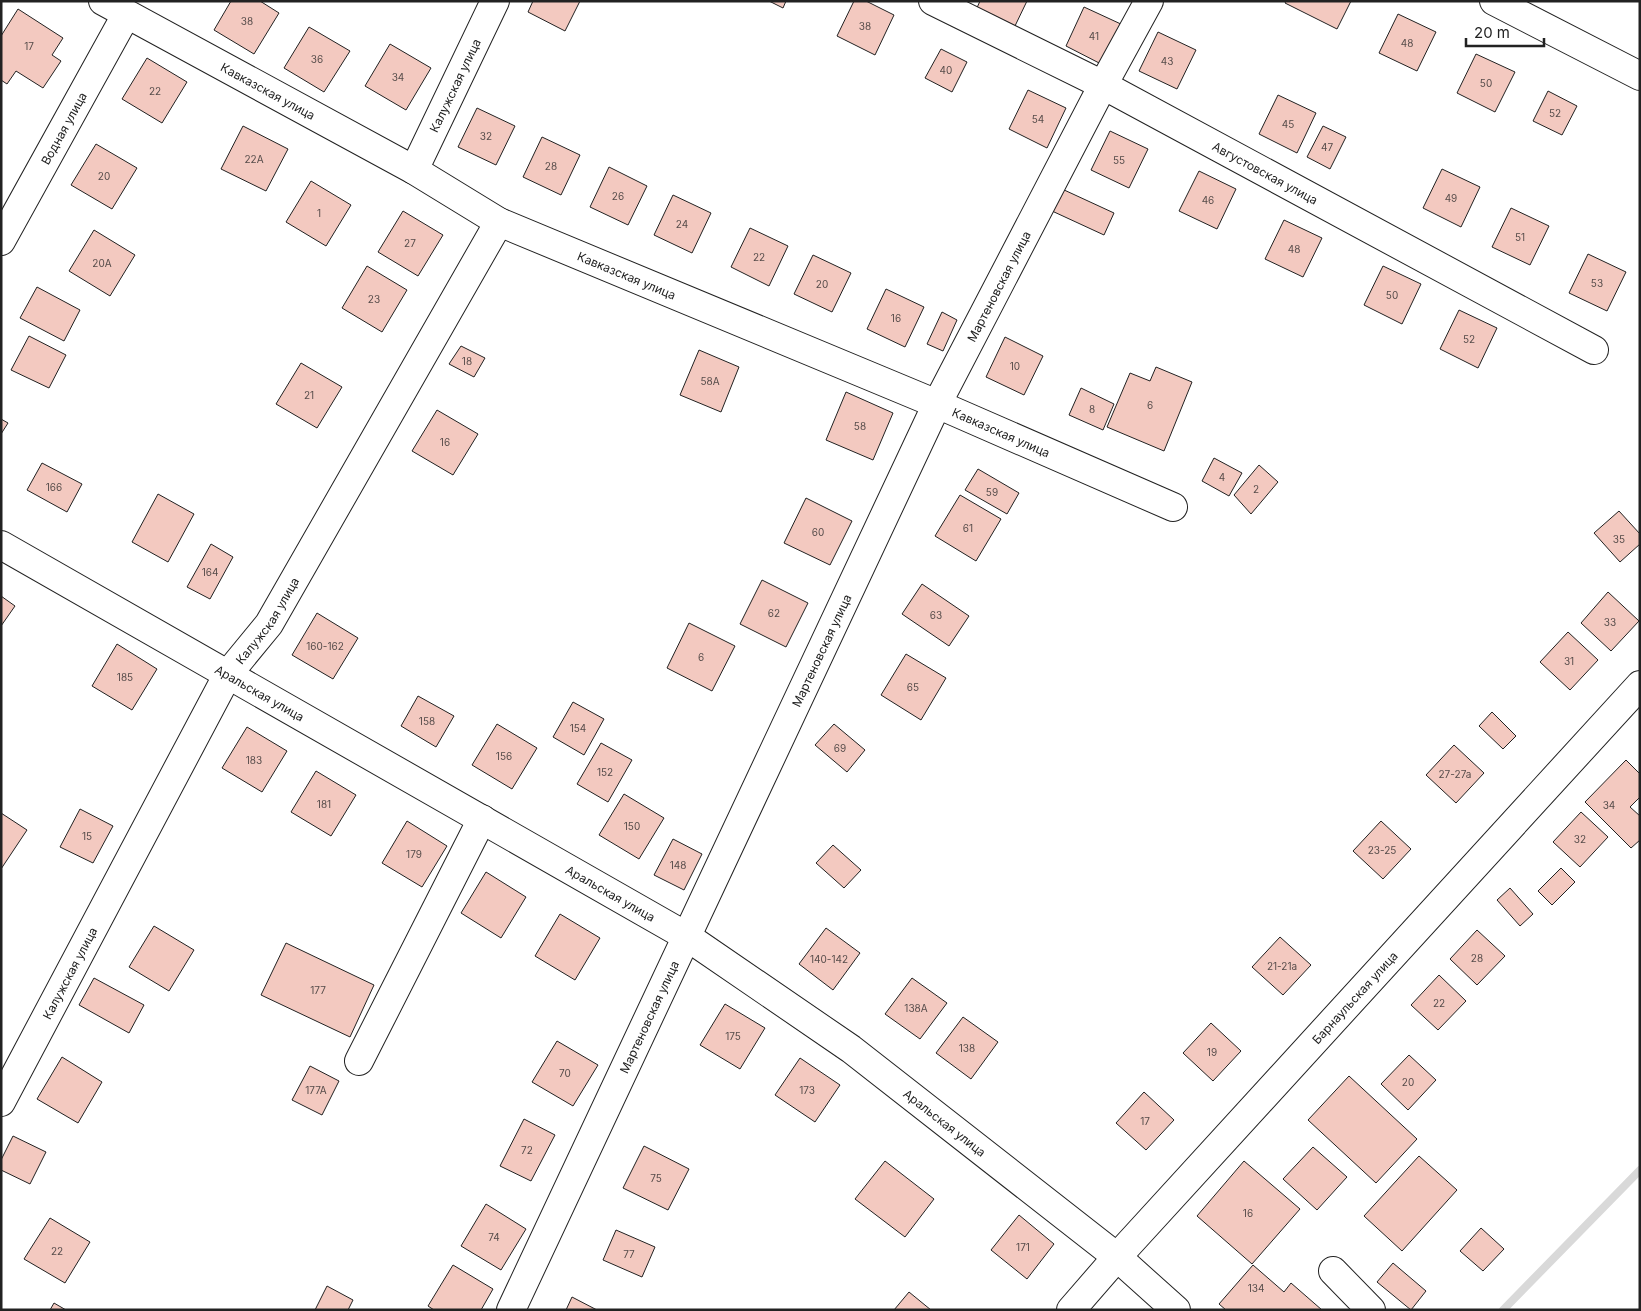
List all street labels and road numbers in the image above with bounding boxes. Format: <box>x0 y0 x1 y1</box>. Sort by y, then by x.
street label: Калужская улица <box>426 36 483 134</box>
street label: Кавказская улица <box>218 59 318 122</box>
street label: Водная улица <box>37 89 90 167</box>
street label: Августовская улица <box>1210 138 1321 207</box>
street label: Мартеновская улица <box>963 228 1033 344</box>
street label: Кавказская улица <box>575 248 678 302</box>
street label: Кавказская улица <box>950 404 1052 460</box>
street label: Калужская улица <box>232 574 302 667</box>
street label: Мартеновская улица <box>788 592 854 709</box>
street label: Аральская улица <box>212 661 307 724</box>
street label: Аральская улица <box>563 862 658 924</box>
street label: Калужская улица <box>39 924 100 1022</box>
street label: Барнаульская улица <box>1308 948 1400 1047</box>
street label: Мартеновская улица <box>616 958 682 1076</box>
street label: Аральская улица <box>901 1086 989 1159</box>

